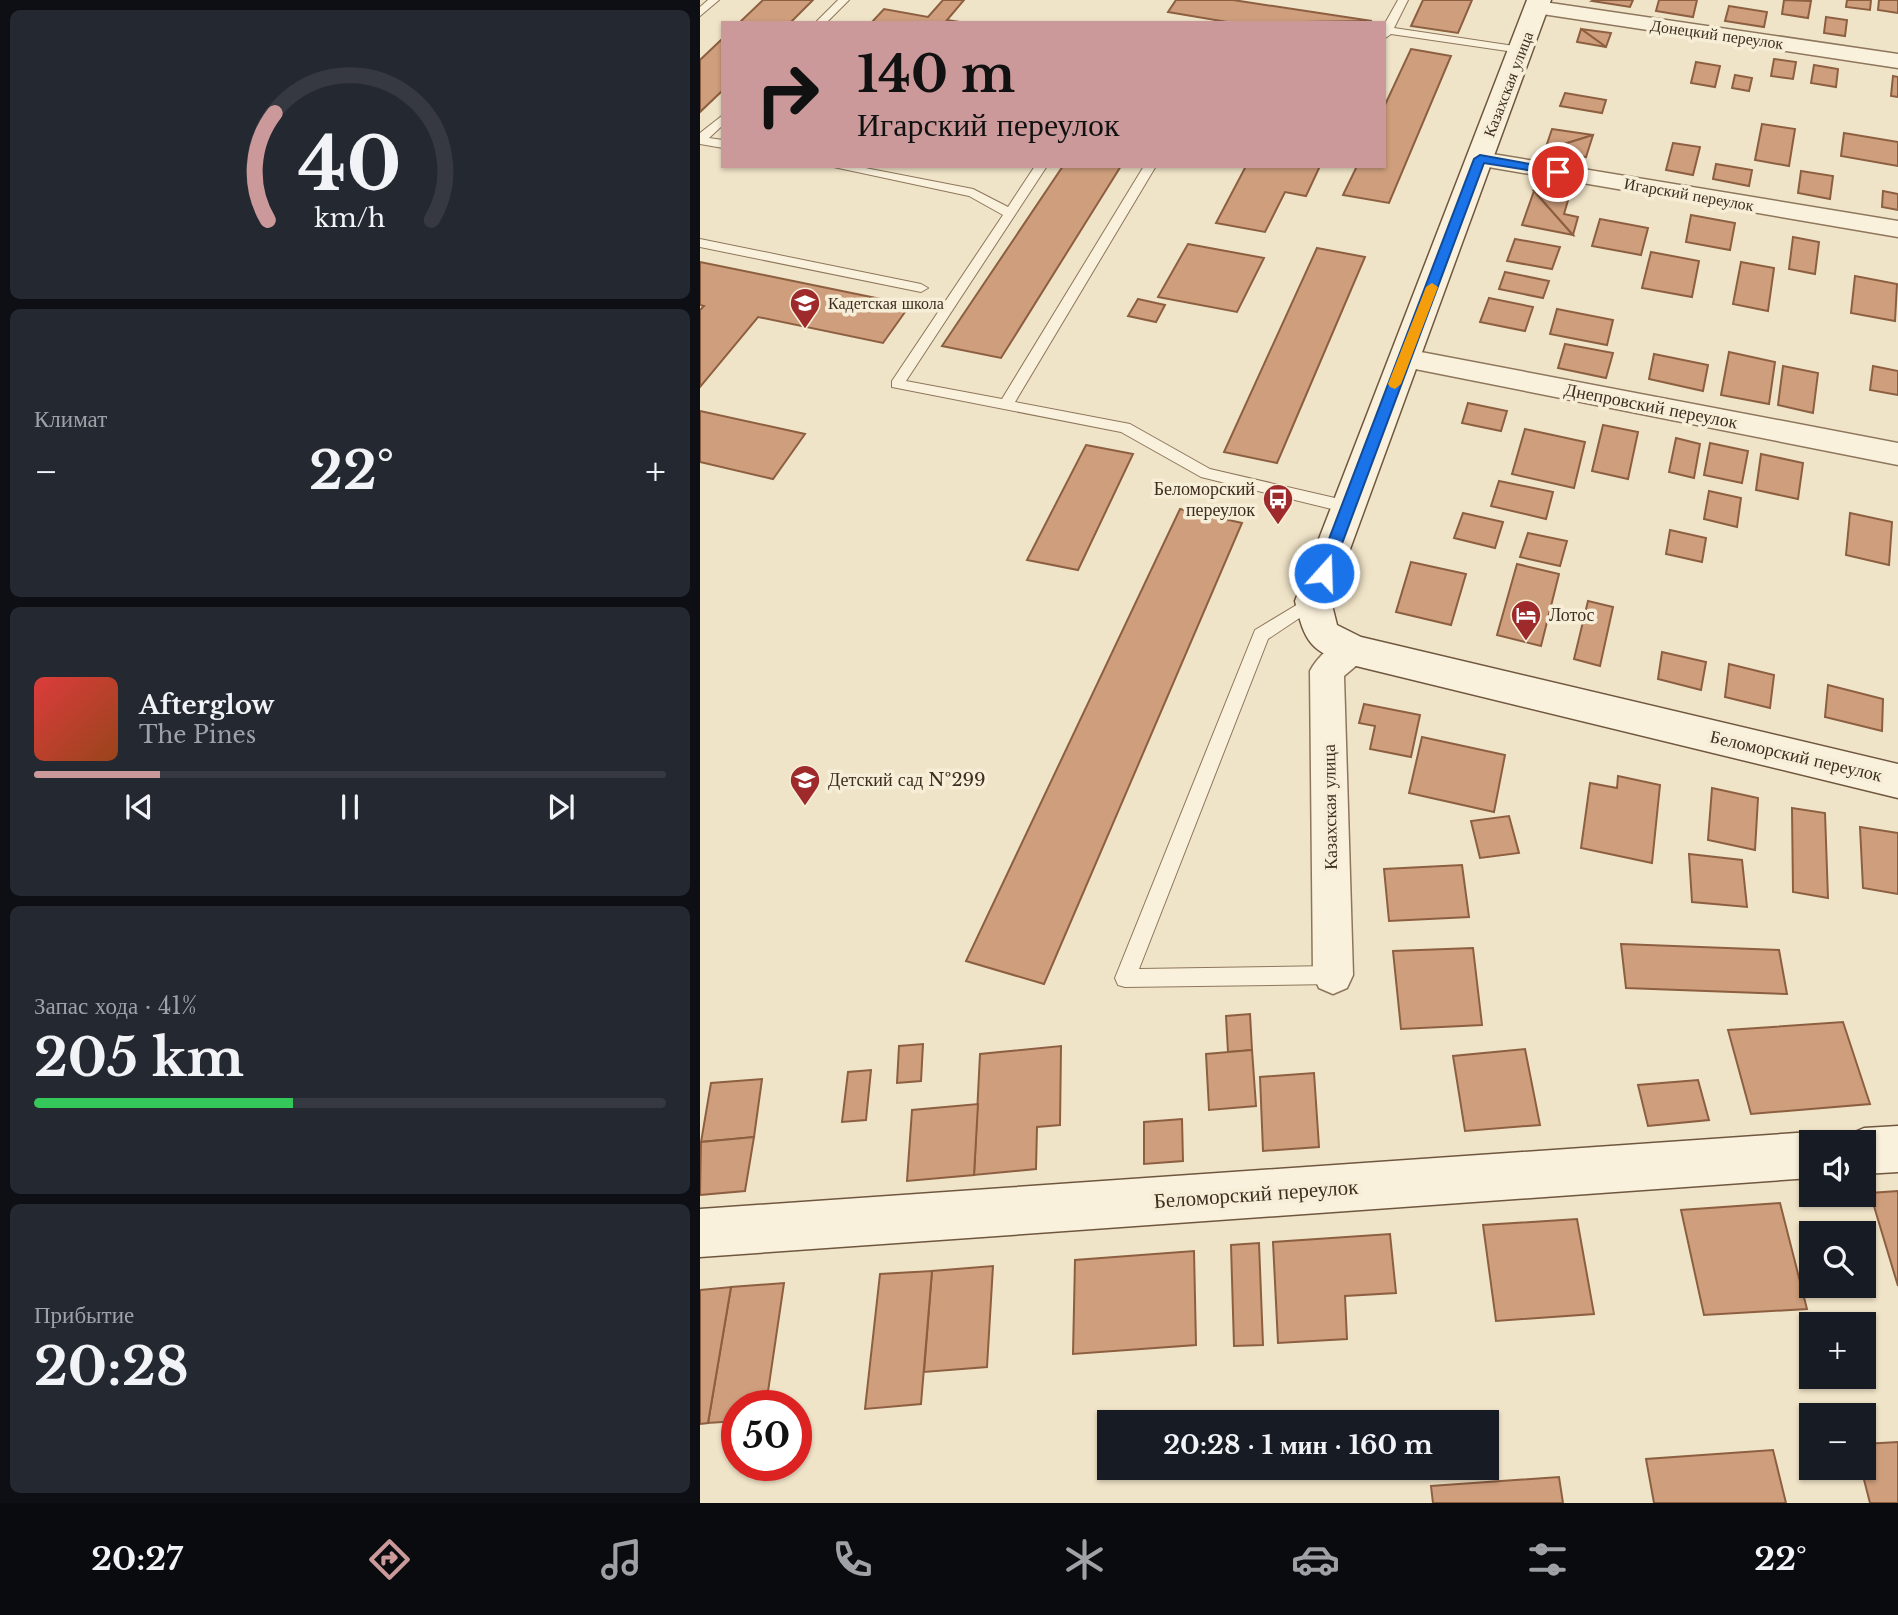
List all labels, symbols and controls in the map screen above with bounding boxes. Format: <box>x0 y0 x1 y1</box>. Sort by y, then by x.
street label: Донецкий переулок <box>1649 15 1785 53</box>
street label: Казахская улица <box>1479 28 1537 140</box>
text: 140 m <box>857 44 1015 105</box>
icon: right <box>742 49 833 140</box>
text: Игарский переулок <box>857 105 1119 145</box>
text: 40 <box>298 120 402 211</box>
pin <box>1528 142 1588 202</box>
icon: arrive <box>1539 153 1577 191</box>
street label: Игарский переулок <box>1623 173 1756 215</box>
text: km/h <box>315 203 385 234</box>
school or university icon: Кадетская школа <box>788 286 822 330</box>
place label: Кадетская школа <box>828 293 944 313</box>
street label: Днепровский переулок <box>1562 378 1740 434</box>
text: Климат <box>34 405 107 433</box>
text: 22° <box>309 439 394 503</box>
text: − <box>34 448 58 495</box>
text: + <box>645 448 666 495</box>
place label: Беломорский переулок <box>1154 478 1255 521</box>
bus stop icon: Беломорский переулок <box>1261 482 1295 526</box>
position arrow <box>1287 536 1361 610</box>
hotel icon: Лотос <box>1509 598 1543 642</box>
place label: Лотос <box>1549 604 1595 626</box>
text: Afterglow <box>139 689 275 721</box>
text: The Pines <box>139 721 256 749</box>
street label: Беломорский переулок <box>1708 726 1884 787</box>
street label: Казахская улица <box>1318 744 1342 870</box>
school or university icon: Детский сад №299 <box>788 763 822 807</box>
place label: Детский сад №299 <box>828 769 986 791</box>
icon: previous <box>120 788 158 826</box>
icon: pause <box>331 788 369 826</box>
icon: next <box>542 788 580 826</box>
text: Запас хода · 41% <box>34 992 197 1020</box>
text: 205 km <box>34 1026 244 1090</box>
map controls <box>1799 1130 1876 1480</box>
button: sound <box>1799 1130 1876 1207</box>
street label: Беломорский переулок <box>1153 1174 1360 1214</box>
button: search <box>1799 1221 1876 1298</box>
text: Прибытие <box>34 1301 134 1329</box>
button: + <box>1799 1312 1876 1389</box>
text: 20:28 <box>34 1335 189 1399</box>
speed limit sign: 50 <box>721 1390 812 1481</box>
button: − <box>1799 1403 1876 1480</box>
text: 20:28 · 1 мин · 160 m <box>1163 1429 1433 1461</box>
icon: directions <box>365 1535 414 1584</box>
icon: music <box>597 1535 646 1584</box>
icon: phone <box>828 1535 877 1584</box>
icon: climate <box>1060 1535 1109 1584</box>
icon: car <box>1291 1535 1340 1584</box>
icon: filters <box>1523 1535 1572 1584</box>
text: 20:27 <box>91 1539 183 1579</box>
text: 22° <box>1754 1539 1807 1579</box>

